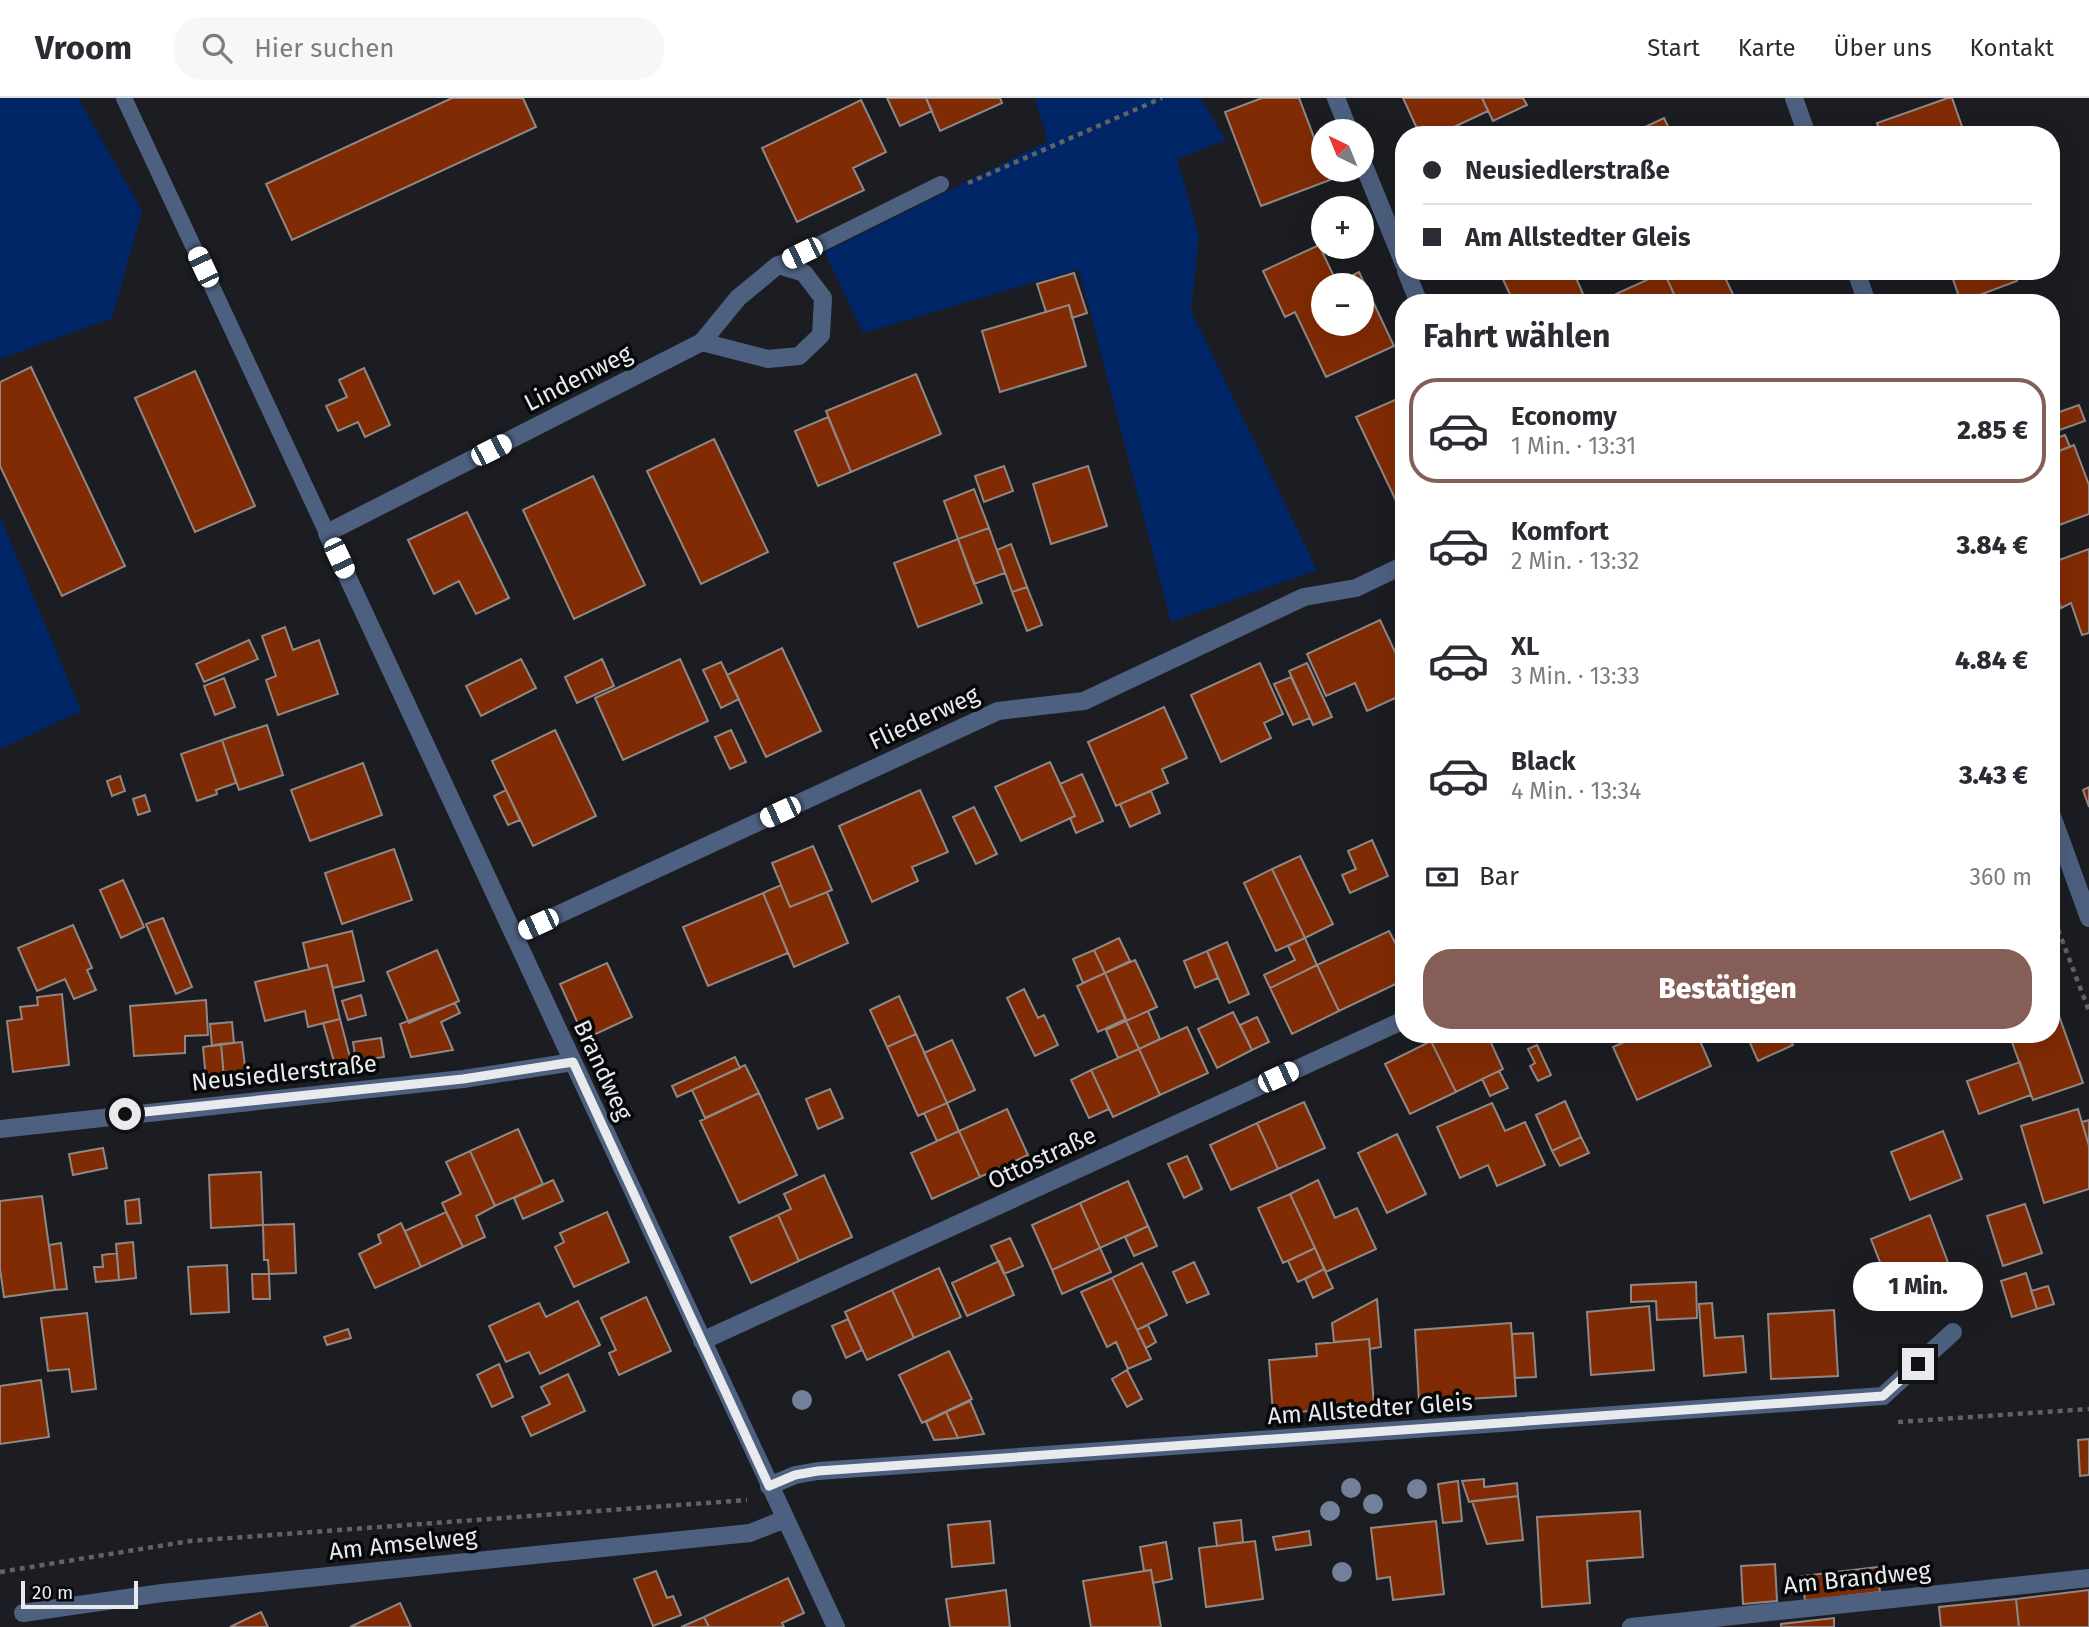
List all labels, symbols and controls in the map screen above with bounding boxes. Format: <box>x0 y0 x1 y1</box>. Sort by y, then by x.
search box <box>174 17 664 80</box>
text: Vroom <box>35 28 132 68</box>
icon: search <box>198 29 236 67</box>
text: Hier suchen <box>254 33 395 64</box>
text: Start <box>1647 34 1700 62</box>
text: Karte <box>1738 34 1796 62</box>
text: Über uns <box>1834 34 1932 62</box>
text: Kontakt <box>1970 34 2054 62</box>
north arrow <box>1311 119 1374 182</box>
map controls <box>1311 119 1374 336</box>
text: Neusiedlerstraße <box>1465 155 1670 186</box>
button: + <box>1311 196 1374 259</box>
text: Am Allstedter Gleis <box>1465 222 1690 253</box>
car <box>779 234 826 272</box>
car <box>185 244 222 290</box>
button: − <box>1311 273 1374 336</box>
text: Fahrt wählen <box>1423 317 1610 355</box>
street label: Lindenweg <box>519 339 637 417</box>
icon: car <box>1427 399 1490 462</box>
text: Economy <box>1511 401 1617 432</box>
text: 2.85 € <box>1957 415 2028 446</box>
car <box>468 431 515 469</box>
text: 1 Min. · 13:31 <box>1511 432 1636 460</box>
icon: car <box>1427 514 1490 577</box>
text: Komfort <box>1511 516 1609 547</box>
text: 3.84 € <box>1956 530 2028 561</box>
car <box>321 535 358 581</box>
text: 2 Min. · 13:32 <box>1511 547 1639 575</box>
icon: car <box>1427 629 1490 692</box>
text: XL <box>1511 631 1539 662</box>
text: 4.84 € <box>1955 645 2028 676</box>
text: 3 Min. · 13:33 <box>1511 662 1640 690</box>
street label: Fliederweg <box>865 680 984 756</box>
icon: car <box>1427 744 1490 807</box>
text: Black <box>1511 746 1576 777</box>
text: 3.43 € <box>1959 760 2028 791</box>
text: 4 Min. · 13:34 <box>1511 777 1641 805</box>
car <box>757 794 804 830</box>
icon: cash <box>1423 858 1461 896</box>
text: Bar <box>1479 861 1519 892</box>
text: 360 m <box>1970 863 2032 891</box>
car <box>515 906 562 942</box>
button: Bestätigen <box>1423 949 2032 1029</box>
street label: Brandweg <box>568 1015 639 1125</box>
street label: Neusiedlerstraße <box>190 1049 378 1097</box>
car <box>1255 1059 1302 1095</box>
route start <box>109 1098 141 1130</box>
street label: Ottostraße <box>983 1121 1101 1195</box>
callout: 1 Min. <box>1853 1262 1983 1312</box>
text: 1 Min. <box>1888 1272 1948 1300</box>
route end <box>1902 1348 1934 1380</box>
street label: Am Allstedter Gleis <box>1266 1388 1474 1430</box>
street label: Am Amselweg <box>327 1522 479 1566</box>
street label: Am Brandweg <box>1782 1556 1933 1600</box>
scale bar <box>21 1578 138 1610</box>
text: 20 m <box>32 1581 73 1604</box>

